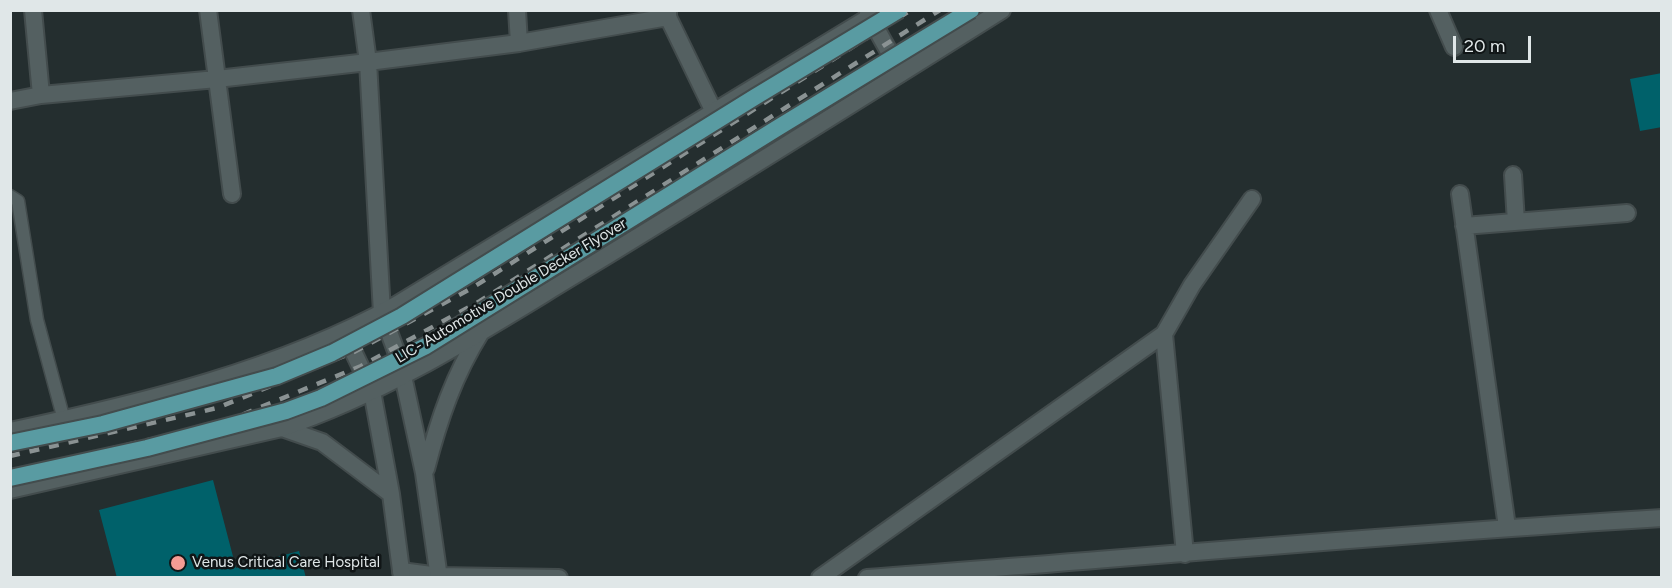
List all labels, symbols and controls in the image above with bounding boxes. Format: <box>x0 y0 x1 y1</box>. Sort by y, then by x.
scale bar <box>1456 24 1534 62</box>
text: 20 m <box>1464 35 1505 57</box>
street label: LIC- Automotive Double Decker Flyover <box>392 215 630 367</box>
marker: Venus Critical Care Hospital <box>169 554 187 572</box>
place label: Venus Critical Care Hospital <box>192 554 380 572</box>

